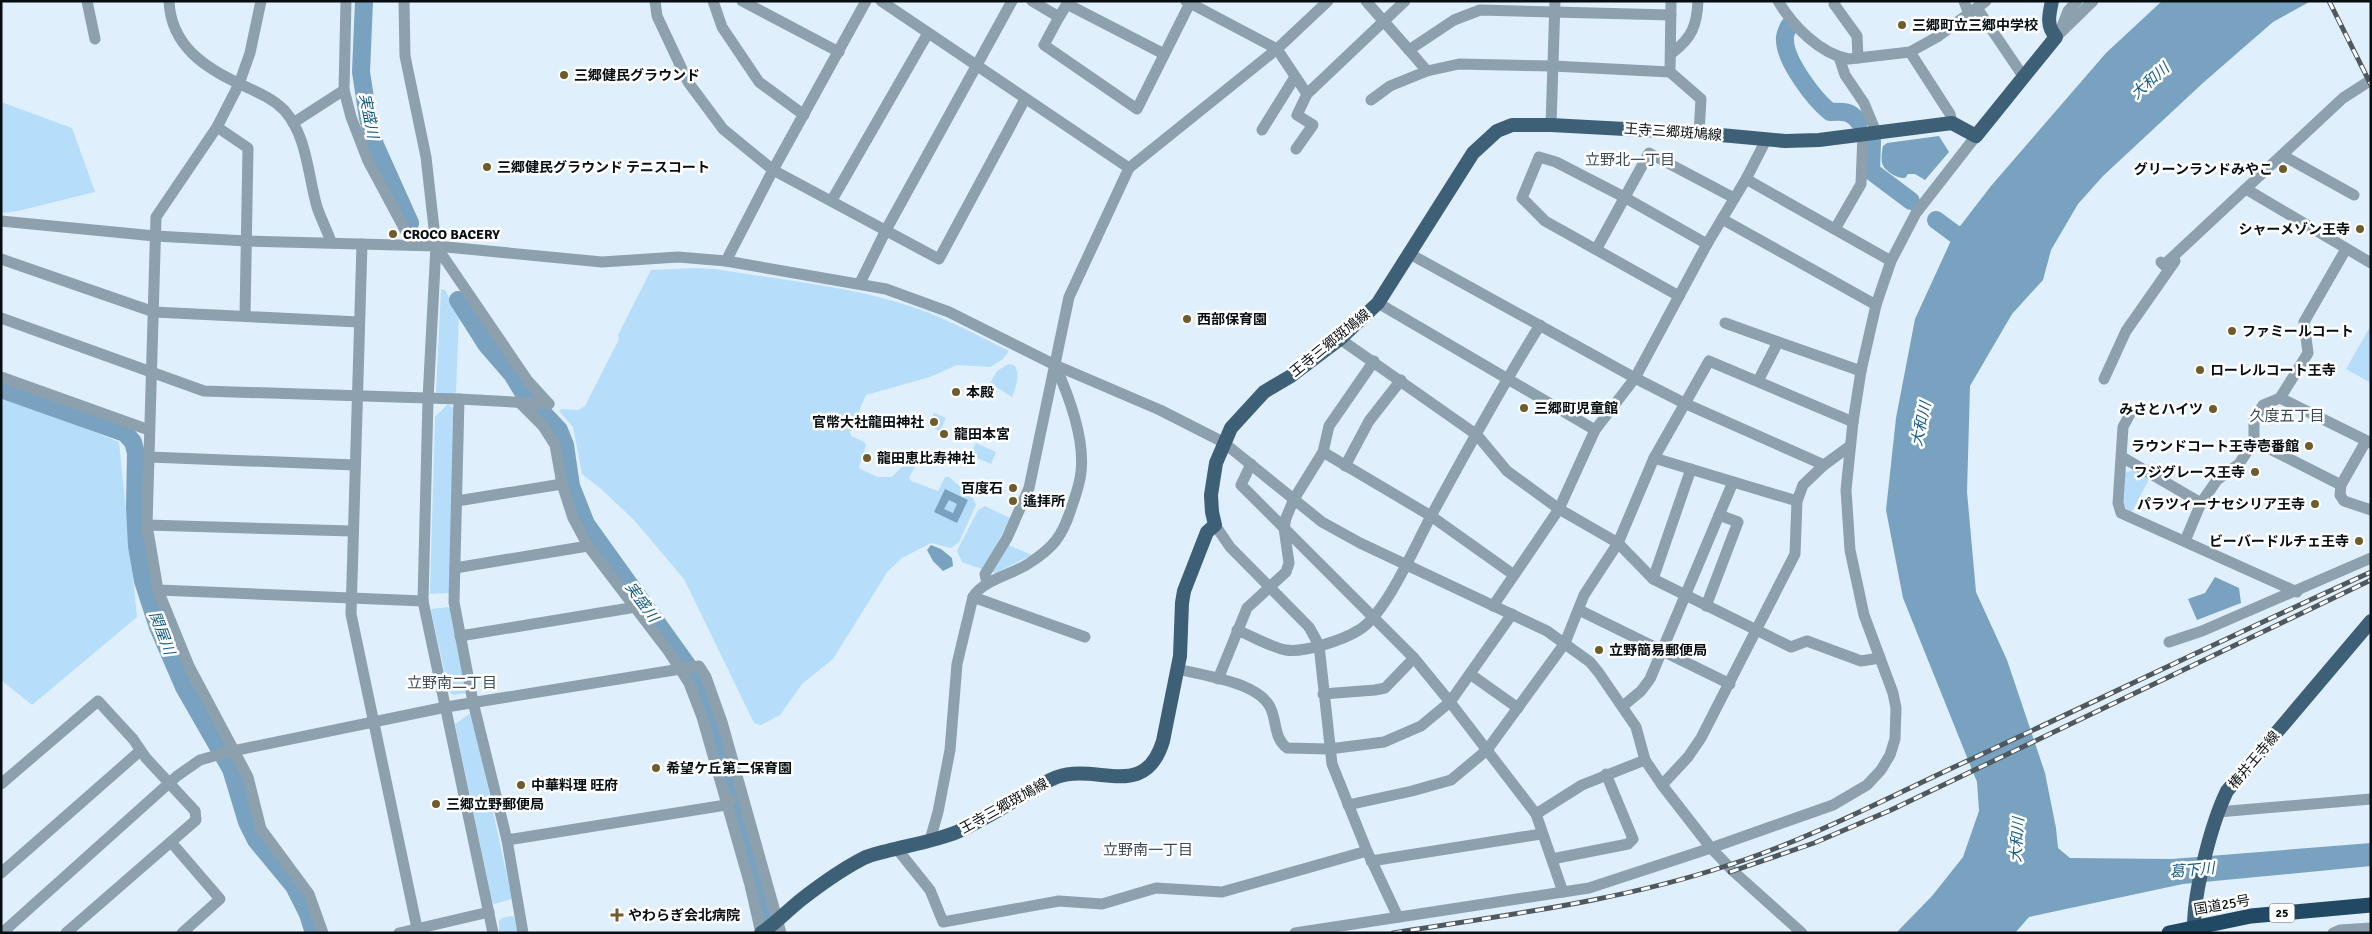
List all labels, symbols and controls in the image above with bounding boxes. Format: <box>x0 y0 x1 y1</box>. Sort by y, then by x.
place label: 三郷町立三郷中学校 <box>1912 17 2038 34</box>
marker: 三郷町立三郷中学校 <box>1896 19 1908 31</box>
water label: 大和川 <box>2127 58 2174 103</box>
place label: 三郷健民グラウンド <box>574 67 700 84</box>
marker: 三郷健民グラウンド <box>558 69 570 81</box>
water label: 実盛川 <box>356 92 383 142</box>
street label: 王寺三郷斑鳩線 <box>1624 120 1722 144</box>
district label: 立野北一丁目 <box>1585 151 1675 169</box>
place label: 三郷健民グラウンド テニスコート <box>497 159 710 176</box>
marker: 三郷健民グラウンド テニスコート <box>481 161 493 173</box>
place label: グリーンランドみやこ <box>2134 161 2273 178</box>
marker: グリーンランドみやこ <box>2277 163 2289 175</box>
place label: シャーメゾン王寺 <box>2239 221 2350 238</box>
marker: シャーメゾン王寺 <box>2354 223 2366 235</box>
place label: CROCO BACERY <box>403 226 500 243</box>
marker: CROCO BACERY <box>387 228 399 240</box>
street label: 王寺三郷斑鳩線 <box>1287 306 1373 380</box>
place label: 西部保育園 <box>1197 311 1267 328</box>
marker: 西部保育園 <box>1181 313 1193 325</box>
place label: ファミールコート <box>2242 323 2354 340</box>
marker: ファミールコート <box>2226 325 2238 337</box>
place label: ローレルコート王寺 <box>2210 362 2336 379</box>
marker: ローレルコート王寺 <box>2194 364 2206 376</box>
place label: 本殿 <box>966 384 994 401</box>
marker: 本殿 <box>950 386 962 398</box>
water label: 大和川 <box>1908 398 1935 448</box>
place label: 三郷町児童館 <box>1534 400 1618 417</box>
place label: みさとハイツ <box>2119 401 2203 418</box>
marker: 三郷町児童館 <box>1518 402 1530 414</box>
marker: みさとハイツ <box>2207 403 2219 415</box>
district label: 久度五丁目 <box>2249 407 2325 425</box>
place label: 官幣大社龍田神社 <box>812 414 924 431</box>
marker: 官幣大社龍田神社 <box>928 416 940 428</box>
place label: 龍田本宮 <box>954 426 1010 443</box>
marker: 龍田本宮 <box>938 428 950 440</box>
place label: ラウンドコート王寺壱番館 <box>2131 438 2299 455</box>
marker: ラウンドコート王寺壱番館 <box>2303 440 2315 452</box>
place label: 龍田恵比寿神社 <box>877 450 975 467</box>
marker: 龍田恵比寿神社 <box>861 452 873 464</box>
place label: フジグレース王寺 <box>2134 464 2245 481</box>
marker: フジグレース王寺 <box>2249 466 2261 478</box>
place label: 百度石 <box>961 480 1003 497</box>
marker: 百度石 <box>1007 482 1019 494</box>
place label: 遙拝所 <box>1023 493 1065 510</box>
marker: 遙拝所 <box>1007 495 1019 507</box>
place label: パラツィーナセシリア王寺 <box>2137 496 2305 513</box>
marker: パラツィーナセシリア王寺 <box>2309 498 2321 510</box>
place label: ビーバードルチェ王寺 <box>2209 533 2349 550</box>
marker: ビーバードルチェ王寺 <box>2353 535 2365 547</box>
water label: 実盛川 <box>621 579 664 627</box>
water label: 関屋川 <box>146 609 179 659</box>
place label: 立野簡易郵便局 <box>1609 642 1707 659</box>
marker: 立野簡易郵便局 <box>1593 644 1605 656</box>
district label: 立野南二丁目 <box>407 674 497 692</box>
street label: 椿井王寺線 <box>2225 728 2283 792</box>
place label: 希望ケ丘第二保育園 <box>666 760 792 777</box>
marker: 希望ケ丘第二保育園 <box>650 762 662 774</box>
street label: 王寺三郷斑鳩線 <box>957 775 1051 837</box>
place label: 中華料理 旺府 <box>531 777 618 794</box>
marker: 中華料理 旺府 <box>515 779 527 791</box>
place label: 三郷立野郵便局 <box>446 796 544 813</box>
marker: 三郷立野郵便局 <box>430 798 442 810</box>
water label: 大和川 <box>2006 815 2028 863</box>
district label: 立野南一丁目 <box>1103 841 1193 859</box>
water label: 葛下川 <box>2169 859 2217 881</box>
street label: 国道25号 <box>2192 892 2252 918</box>
road number: 25 <box>2270 904 2294 922</box>
place label: やわらぎ会北病院 <box>628 907 740 924</box>
marker: やわらぎ会北病院 <box>610 908 624 922</box>

